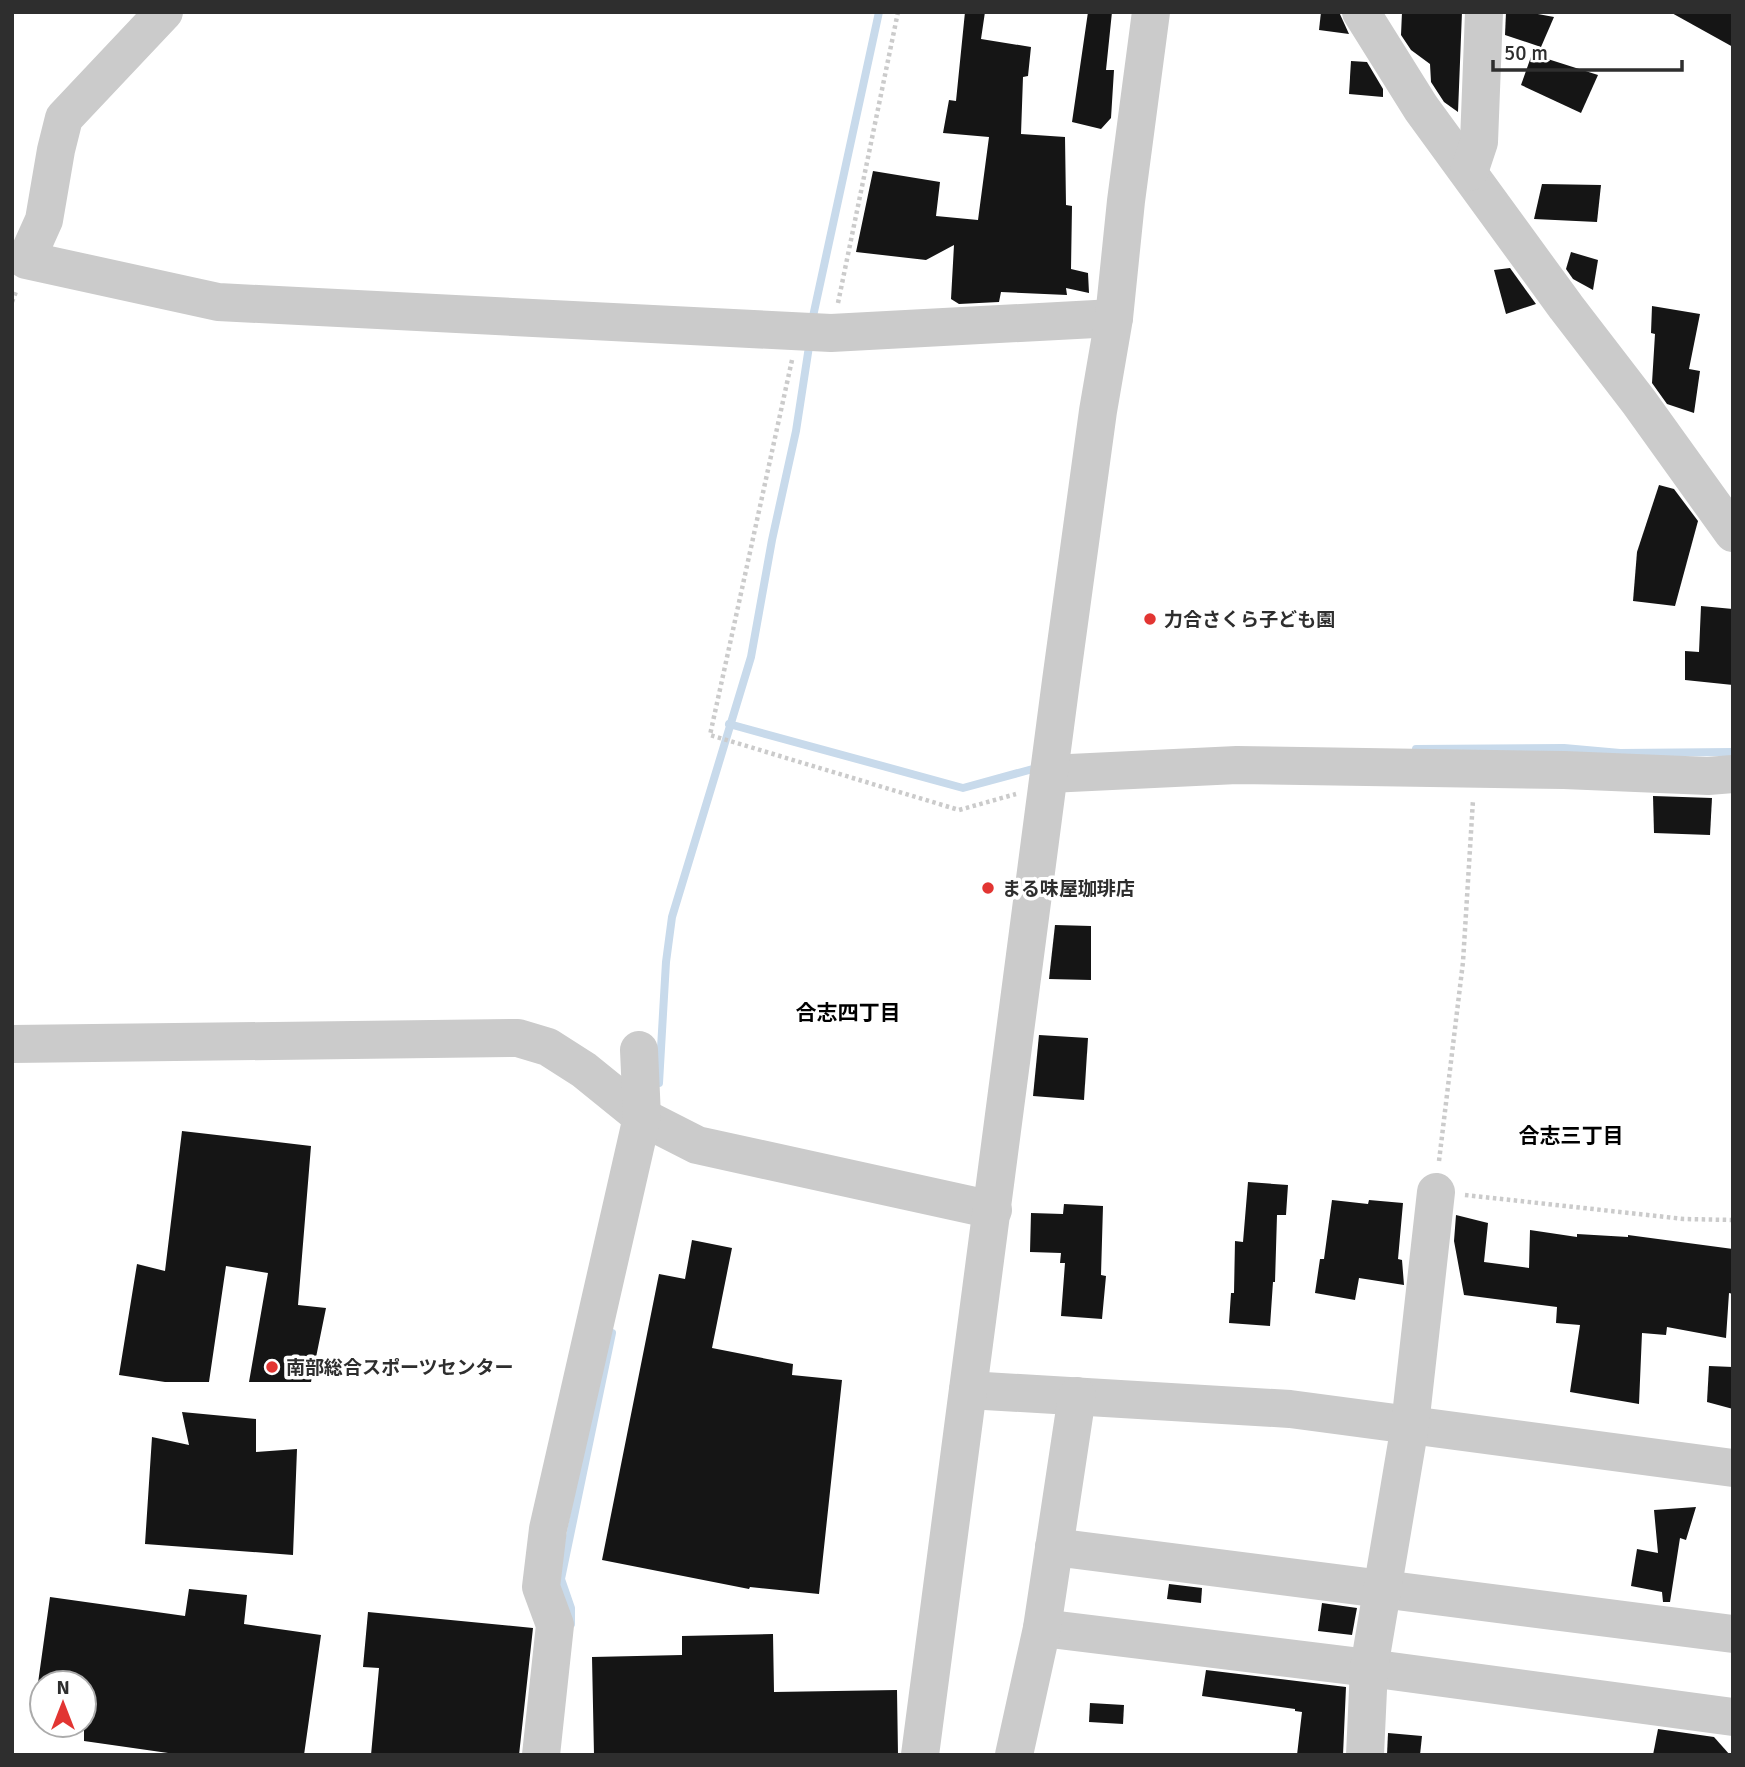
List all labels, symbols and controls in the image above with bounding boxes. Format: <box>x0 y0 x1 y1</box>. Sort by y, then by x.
scale bar <box>1493 28 1682 72</box>
text: 50 m <box>1504 40 1548 66</box>
place label: 力合さくら子ども園 <box>1164 608 1335 632</box>
marker: 力合さくら子ども園 <box>1142 611 1158 627</box>
place label: まる味屋珈琲店 <box>1002 877 1135 901</box>
marker: まる味屋珈琲店 <box>980 880 996 896</box>
district label: 合志四丁目 <box>796 1000 901 1026</box>
district label: 合志三丁目 <box>1519 1123 1624 1149</box>
place label: 南部総合スポーツセンター <box>286 1356 514 1380</box>
marker: 南部総合スポーツセンター <box>264 1359 280 1375</box>
north arrow <box>28 1669 98 1739</box>
text: N <box>56 1676 70 1700</box>

